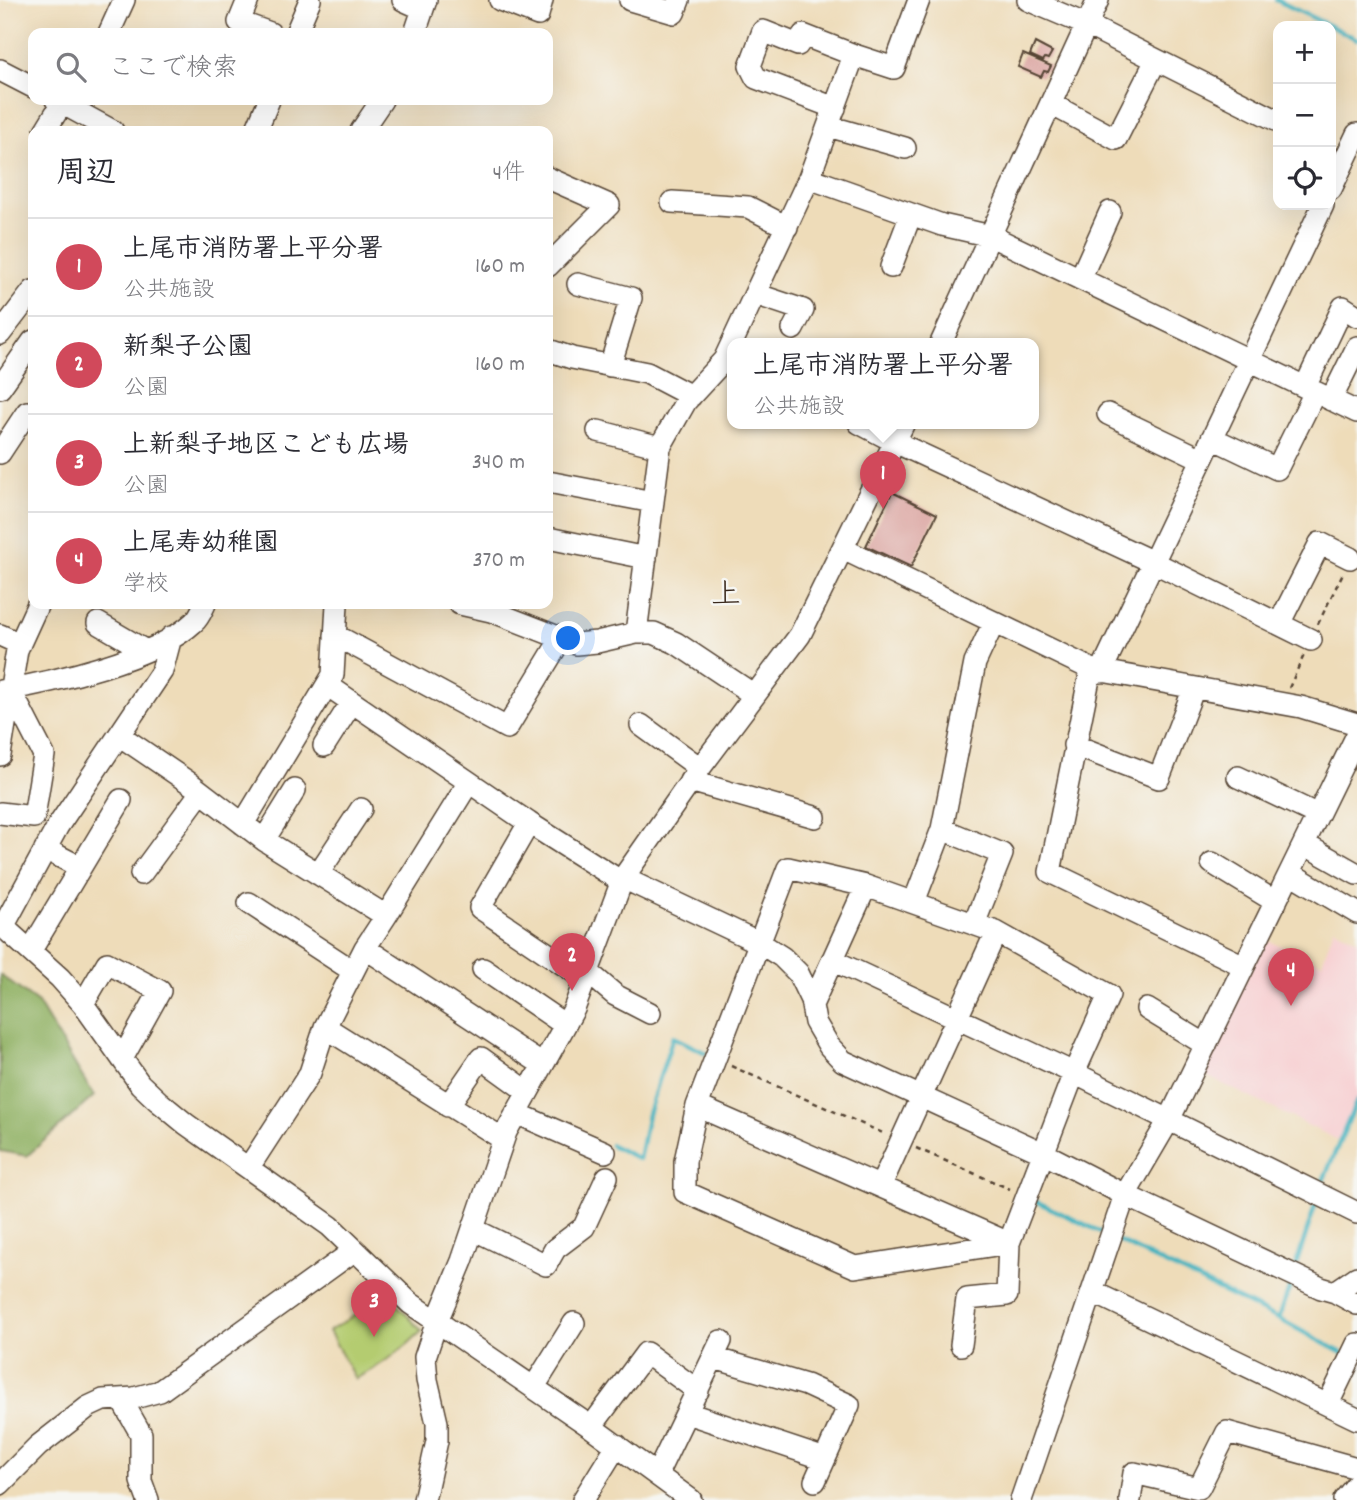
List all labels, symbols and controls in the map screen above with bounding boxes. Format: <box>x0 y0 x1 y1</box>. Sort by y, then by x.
map controls <box>1273 21 1336 210</box>
button: + <box>1273 21 1336 84</box>
search box <box>28 28 553 105</box>
icon: search <box>52 48 90 86</box>
text: ここで検索 <box>108 51 238 88</box>
button: − <box>1273 84 1336 147</box>
button: locate <box>1273 147 1336 210</box>
text: 周辺 <box>56 154 116 197</box>
text: 4件 <box>492 158 525 191</box>
text: 上尾市消防署上平分署 <box>123 232 383 269</box>
text: 1 <box>76 251 82 284</box>
text: 160 m <box>475 251 525 284</box>
text: 公共施設 <box>123 275 215 308</box>
text: 新梨子公園 <box>123 330 253 367</box>
popup <box>727 338 1039 429</box>
text: 2 <box>74 349 84 382</box>
text: 160 m <box>475 349 525 382</box>
text: 上尾市消防署上平分署 <box>753 349 1013 386</box>
text: 公園 <box>123 373 169 406</box>
text: 公共施設 <box>753 392 845 425</box>
text: 上新梨子地区こども広場 <box>123 428 409 465</box>
text: 3 <box>74 447 84 480</box>
text: 340 m <box>472 447 525 480</box>
pin: 1 <box>860 451 906 509</box>
text: 公園 <box>123 471 169 504</box>
text: 上尾寿幼稚園 <box>123 526 279 563</box>
text: 4 <box>74 545 84 578</box>
text: 370 m <box>472 545 525 578</box>
text: 学校 <box>123 569 169 602</box>
district label: 上 <box>711 576 741 619</box>
your location <box>551 621 585 655</box>
pin: 2 <box>549 933 595 991</box>
pin: 4 <box>1268 948 1314 1006</box>
pin: 3 <box>351 1279 397 1337</box>

